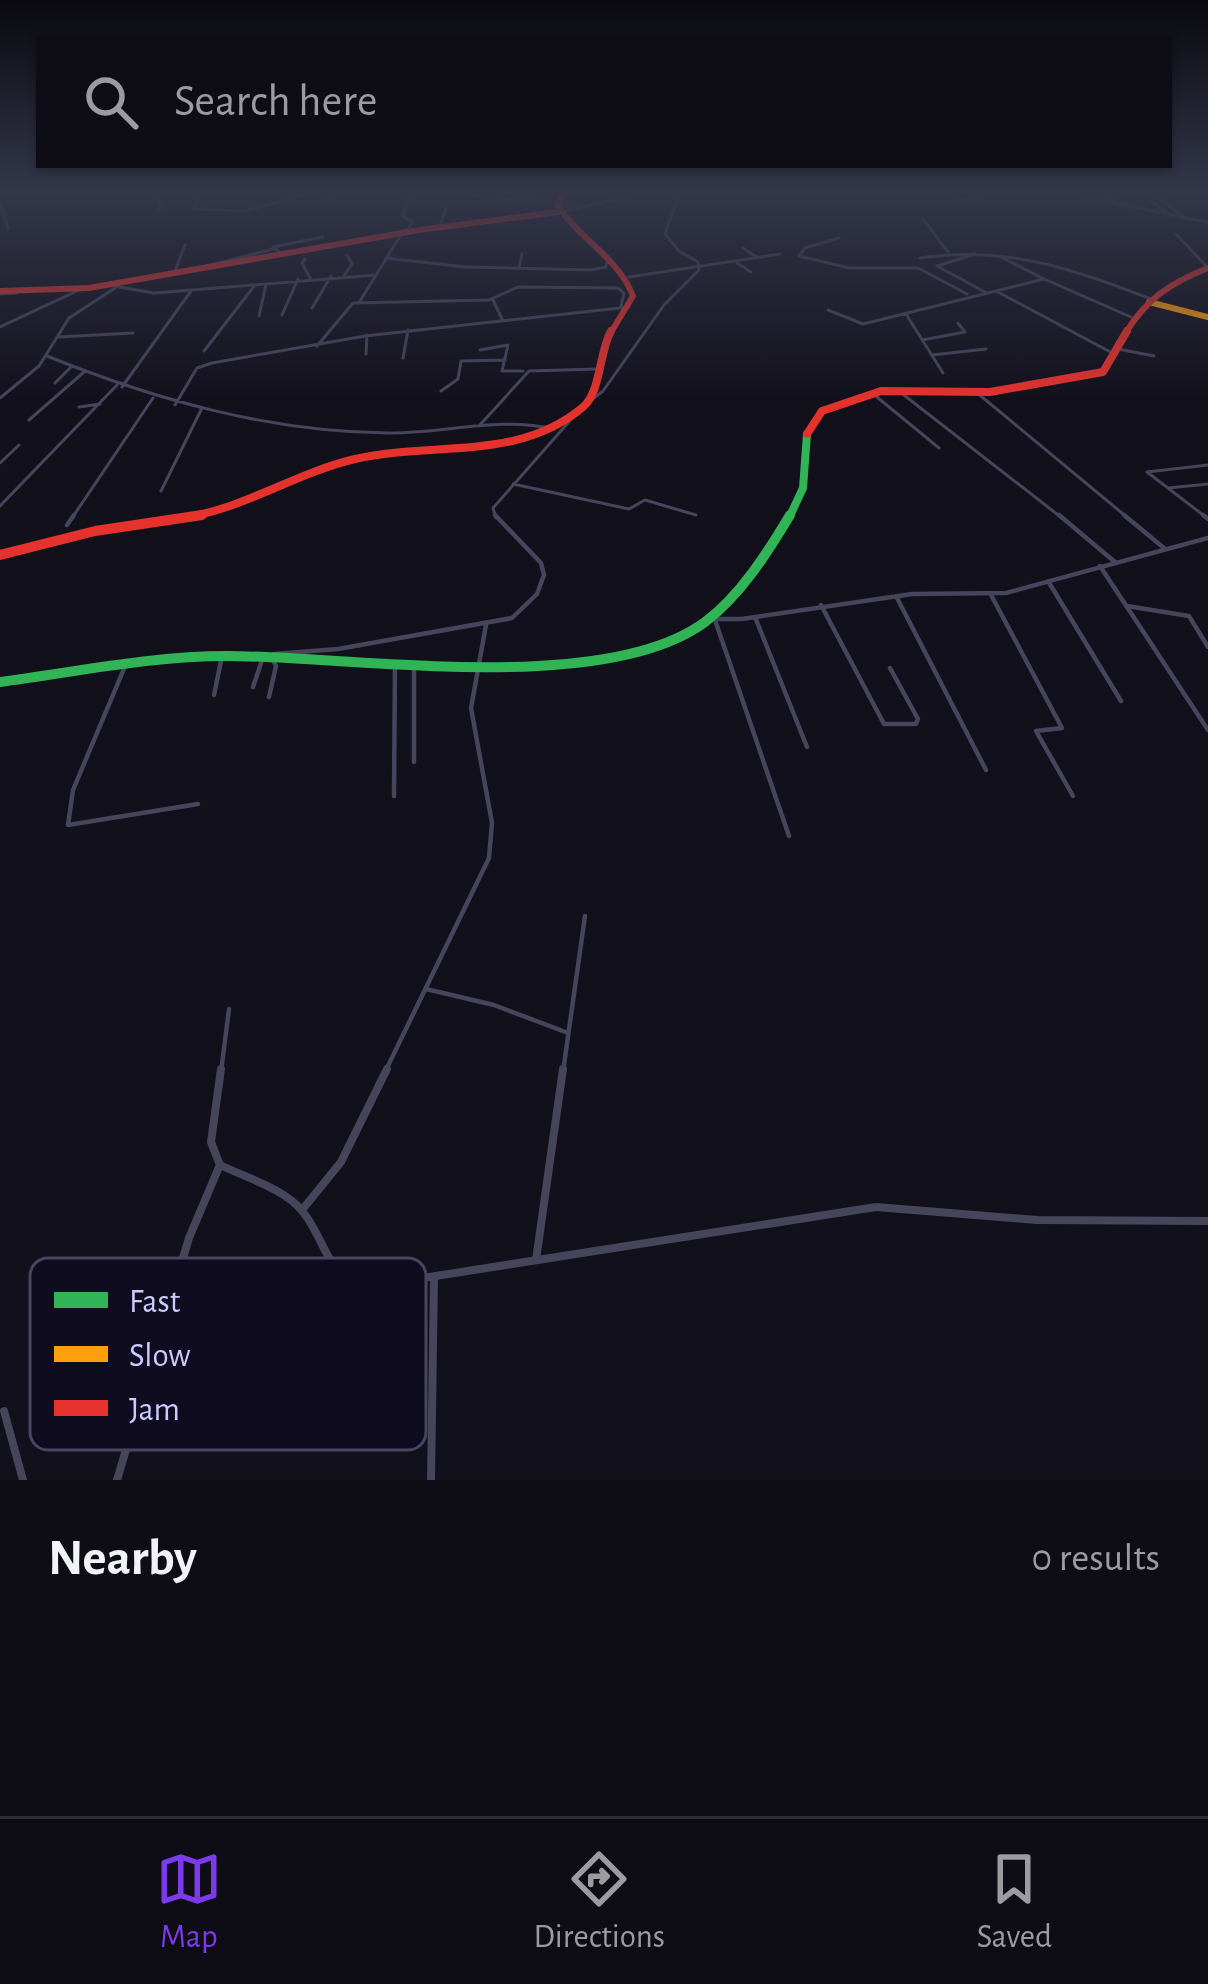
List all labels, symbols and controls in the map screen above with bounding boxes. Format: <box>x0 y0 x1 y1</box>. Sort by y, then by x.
search box <box>36 36 1172 168</box>
icon: search <box>78 69 144 135</box>
text: Search here <box>174 79 377 124</box>
legend <box>30 1258 426 1450</box>
text: Fast <box>129 1286 181 1319</box>
text: Slow <box>129 1340 190 1373</box>
text: Jam <box>129 1394 180 1427</box>
text: Nearby <box>48 1533 197 1584</box>
text: 0 results <box>1032 1539 1160 1578</box>
tab: Map <box>156 1846 222 1958</box>
tab: Directions <box>533 1846 665 1958</box>
tab: Saved <box>977 1846 1052 1958</box>

